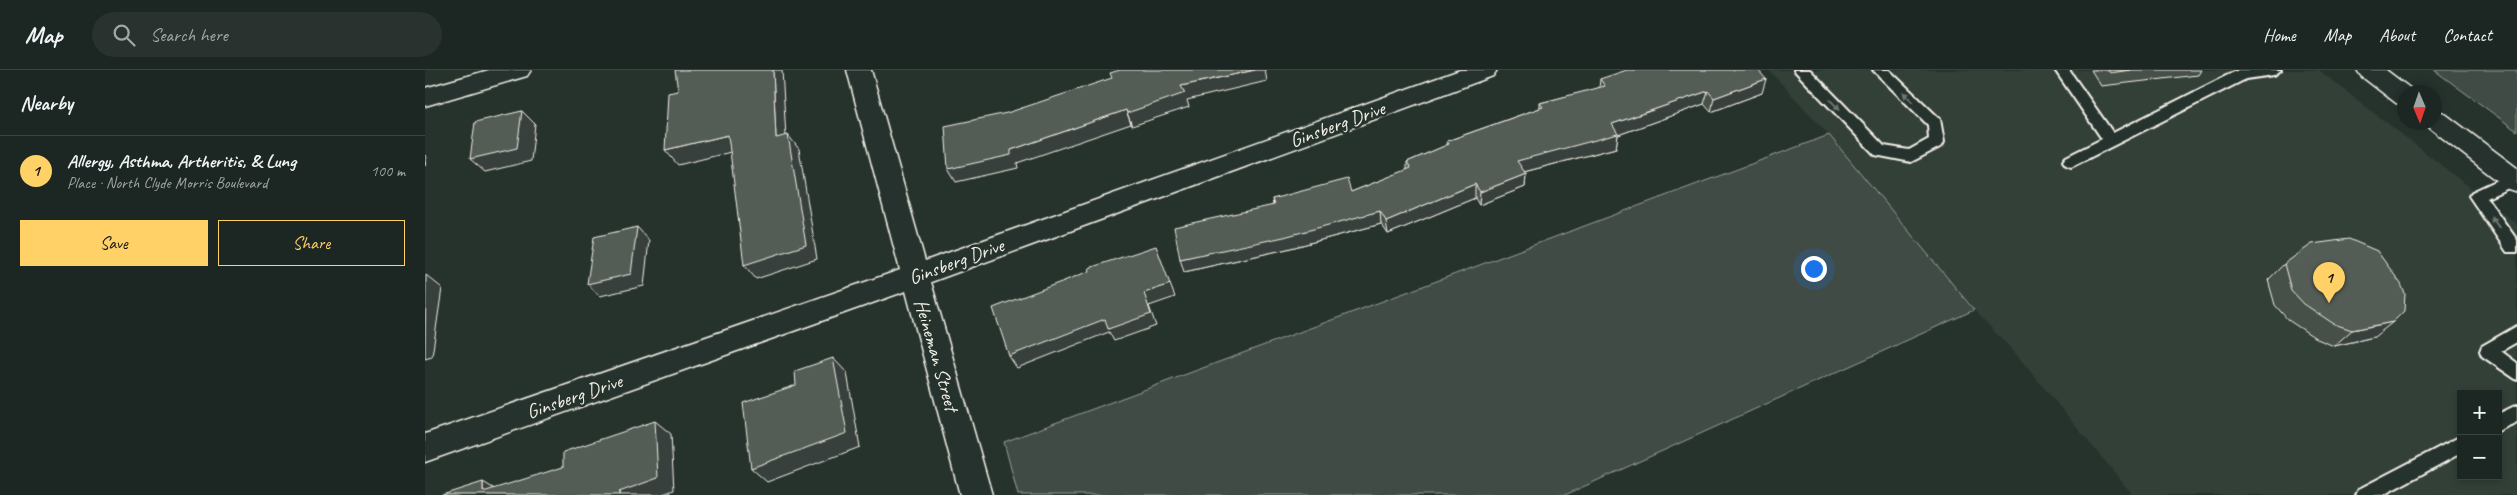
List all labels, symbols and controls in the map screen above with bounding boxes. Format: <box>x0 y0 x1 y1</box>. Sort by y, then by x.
search box <box>92 12 442 57</box>
text: Map <box>25 20 62 50</box>
icon: search <box>110 21 138 49</box>
text: Search here <box>150 23 228 47</box>
text: Home <box>2263 24 2296 46</box>
text: Map <box>2324 24 2351 46</box>
text: About <box>2379 24 2415 46</box>
text: Contact <box>2443 24 2492 46</box>
north arrow <box>2397 85 2442 130</box>
text: Nearby <box>20 90 73 116</box>
one-way arrow <box>1902 91 1914 103</box>
street label: Ginsberg Drive <box>1286 95 1390 153</box>
one-way arrow <box>1829 99 1841 111</box>
text: Allergy, Asthma, Artheritis, & Lung <box>67 149 296 173</box>
text: 1 <box>32 161 40 181</box>
text: 100 m <box>371 161 405 181</box>
text: Place · North Clyde Morris Boulevard <box>67 173 268 193</box>
one-way arrow <box>2490 215 2500 228</box>
button: Save <box>20 220 208 266</box>
button: Share <box>218 220 405 266</box>
street label: Ginsberg Drive <box>905 232 1009 290</box>
your location <box>1801 256 1827 282</box>
pin: 1 <box>2313 262 2345 303</box>
street label: Heineman Street <box>909 296 965 417</box>
street label: Ginsberg Drive <box>523 368 627 424</box>
map controls <box>2457 390 2502 480</box>
button: + <box>2457 390 2502 435</box>
button: − <box>2457 435 2502 480</box>

